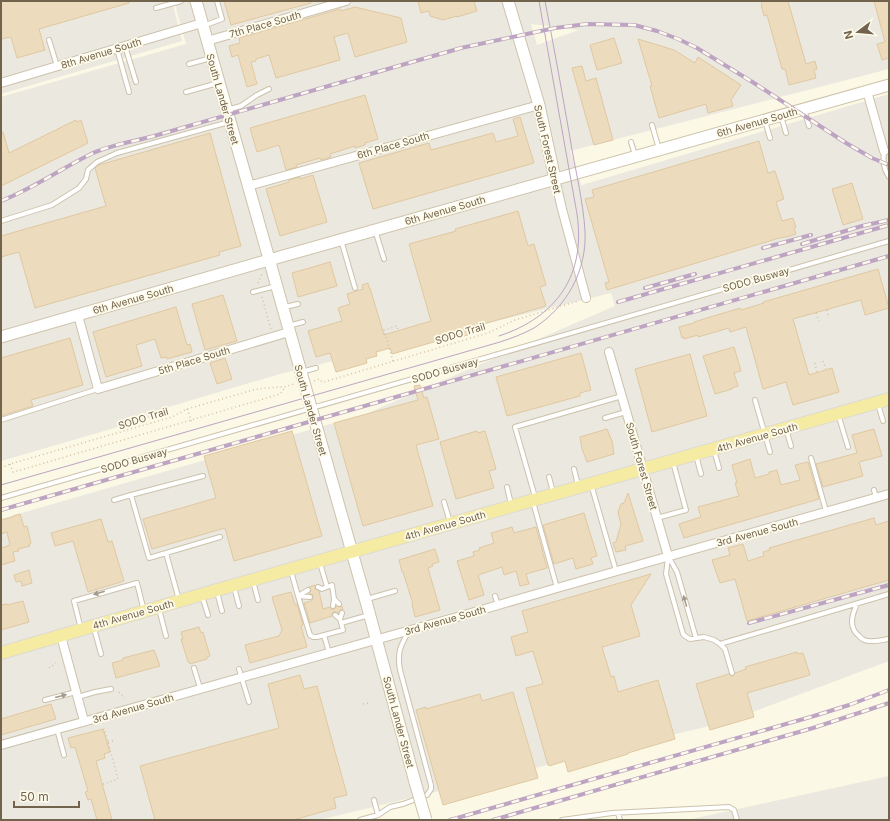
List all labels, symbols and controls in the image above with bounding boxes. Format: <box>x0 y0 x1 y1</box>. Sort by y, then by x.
street label: 7th Place South <box>228 8 302 40</box>
north arrow <box>838 12 878 52</box>
text: N <box>841 29 856 41</box>
street label: 8th Avenue South <box>59 35 143 71</box>
street label: South Lander Street <box>204 52 242 147</box>
street label: South Forest Street <box>532 103 564 195</box>
street label: 6th Avenue South <box>715 105 799 139</box>
street label: 6th Place South <box>356 129 431 161</box>
street label: 6th Avenue South <box>403 193 487 227</box>
street label: SODO Busway <box>721 264 791 294</box>
street label: 6th Avenue South <box>91 282 175 316</box>
street label: SODO Trail <box>433 320 487 346</box>
street label: 5th Place South <box>157 343 231 377</box>
street label: SODO Busway <box>410 355 480 385</box>
street label: South Lander Street <box>292 363 330 458</box>
street label: SODO Trail <box>116 405 170 431</box>
street label: 4th Avenue South <box>715 420 799 454</box>
street label: South Forest Street <box>624 421 660 512</box>
street label: SODO Busway <box>99 445 169 475</box>
street label: 4th Avenue South <box>403 508 487 542</box>
street label: 3rd Avenue South <box>715 515 799 549</box>
one-way arrow <box>93 591 105 597</box>
one-way arrow <box>682 594 688 606</box>
street label: 4th Avenue South <box>91 597 175 631</box>
street label: 3rd Avenue South <box>403 603 487 637</box>
street label: South Lander Street <box>381 675 417 770</box>
street label: 3rd Avenue South <box>91 691 175 725</box>
one-way arrow <box>55 693 67 699</box>
scale bar <box>14 783 79 809</box>
text: 50 m <box>20 789 49 804</box>

